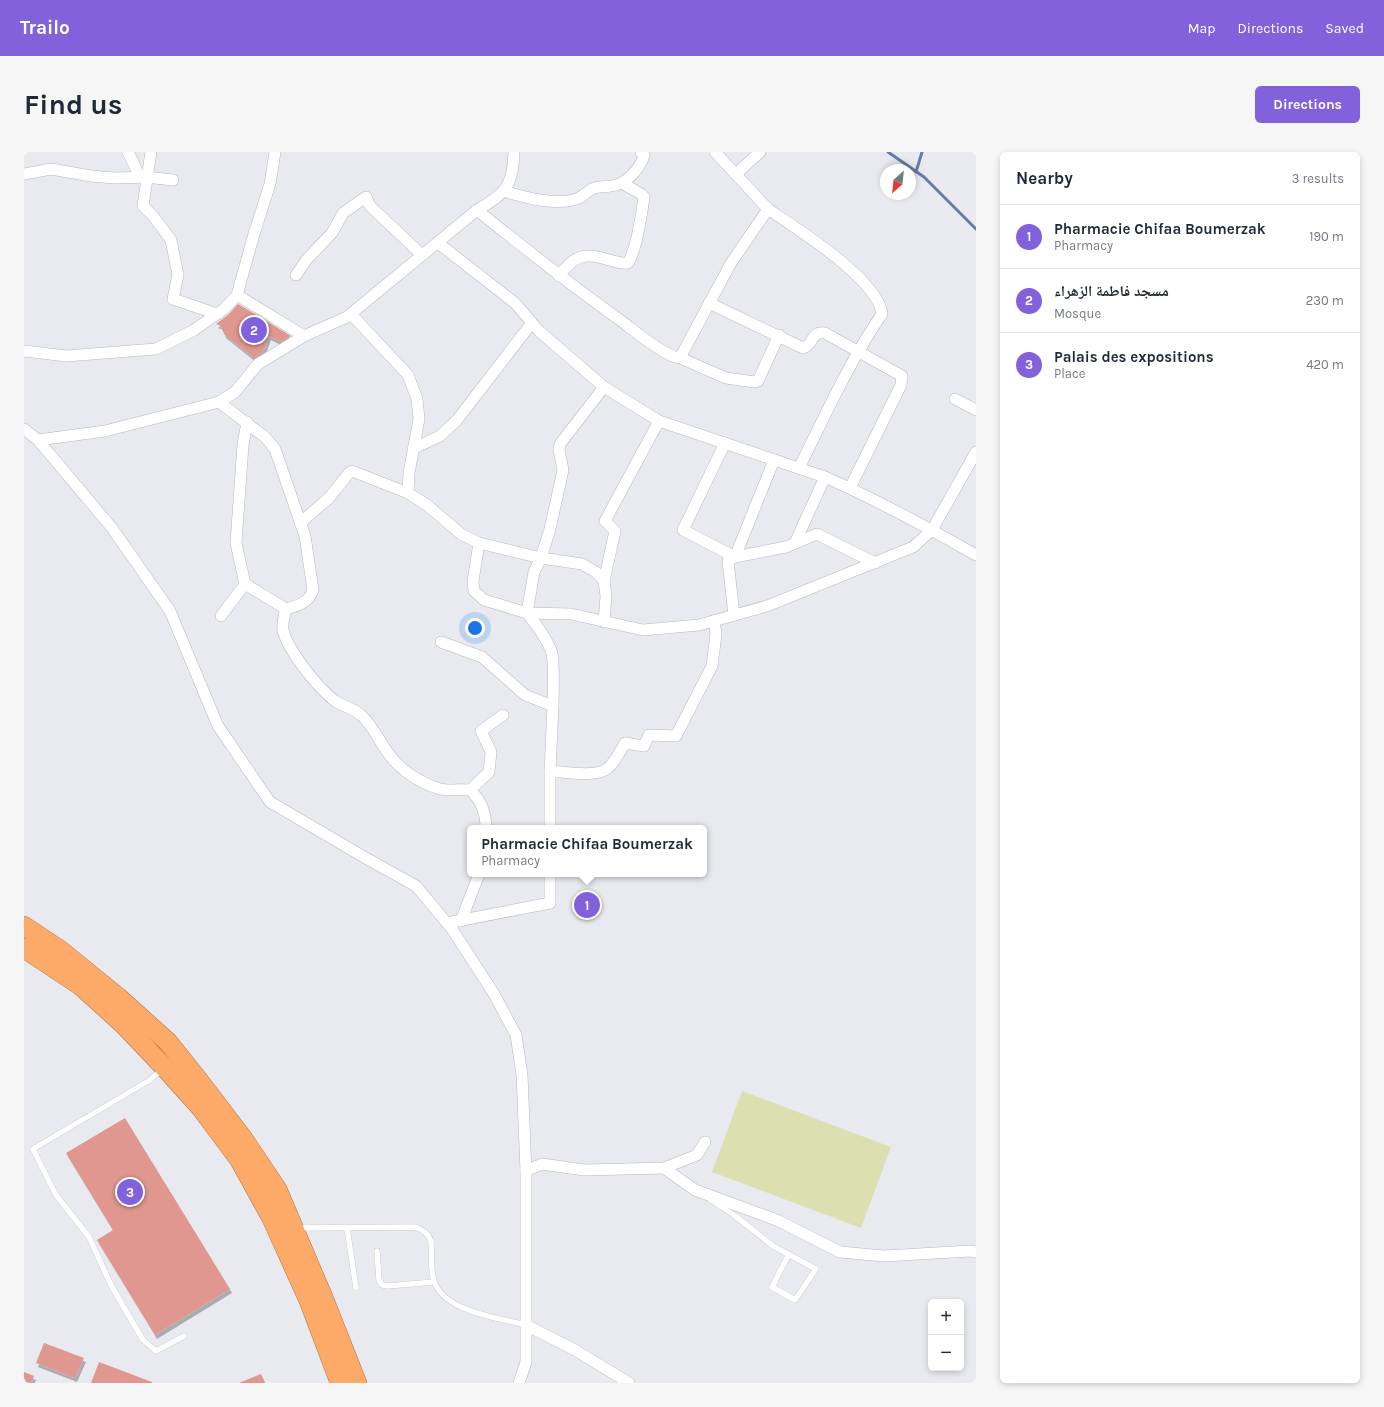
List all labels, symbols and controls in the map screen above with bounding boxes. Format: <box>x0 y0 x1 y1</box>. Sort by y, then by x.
text: Trailo <box>20 17 70 39</box>
text: Map <box>1188 20 1216 37</box>
text: Directions <box>1238 20 1303 37</box>
text: Saved <box>1325 20 1364 37</box>
button: Directions <box>1255 86 1360 123</box>
text: Find us <box>24 88 123 121</box>
north arrow <box>880 164 916 200</box>
text: Nearby <box>1016 168 1073 188</box>
text: 3 results <box>1292 171 1344 186</box>
text: Pharmacie Chifaa Boumerzak <box>1054 220 1266 238</box>
text: 1 <box>1027 229 1031 244</box>
text: 190 m <box>1309 229 1344 244</box>
text: Pharmacy <box>1054 238 1113 253</box>
text: مسجد فاطمة الزهراء <box>1054 282 1169 300</box>
text: 2 <box>1025 293 1033 308</box>
text: 230 m <box>1306 293 1344 308</box>
text: Mosque <box>1054 306 1101 321</box>
pin: 2 <box>241 315 267 345</box>
text: Palais des expositions <box>1054 348 1214 366</box>
text: 3 <box>1025 357 1033 372</box>
text: 420 m <box>1306 357 1344 372</box>
text: Place <box>1054 366 1085 381</box>
your location <box>465 618 485 638</box>
popup <box>467 825 707 877</box>
text: Pharmacie Chifaa Boumerzak <box>481 835 693 853</box>
text: Pharmacy <box>481 853 540 868</box>
pin: 1 <box>574 890 600 920</box>
pin: 3 <box>117 1177 143 1207</box>
map controls <box>928 1299 964 1371</box>
button: + <box>928 1299 964 1335</box>
button: − <box>928 1335 964 1371</box>

